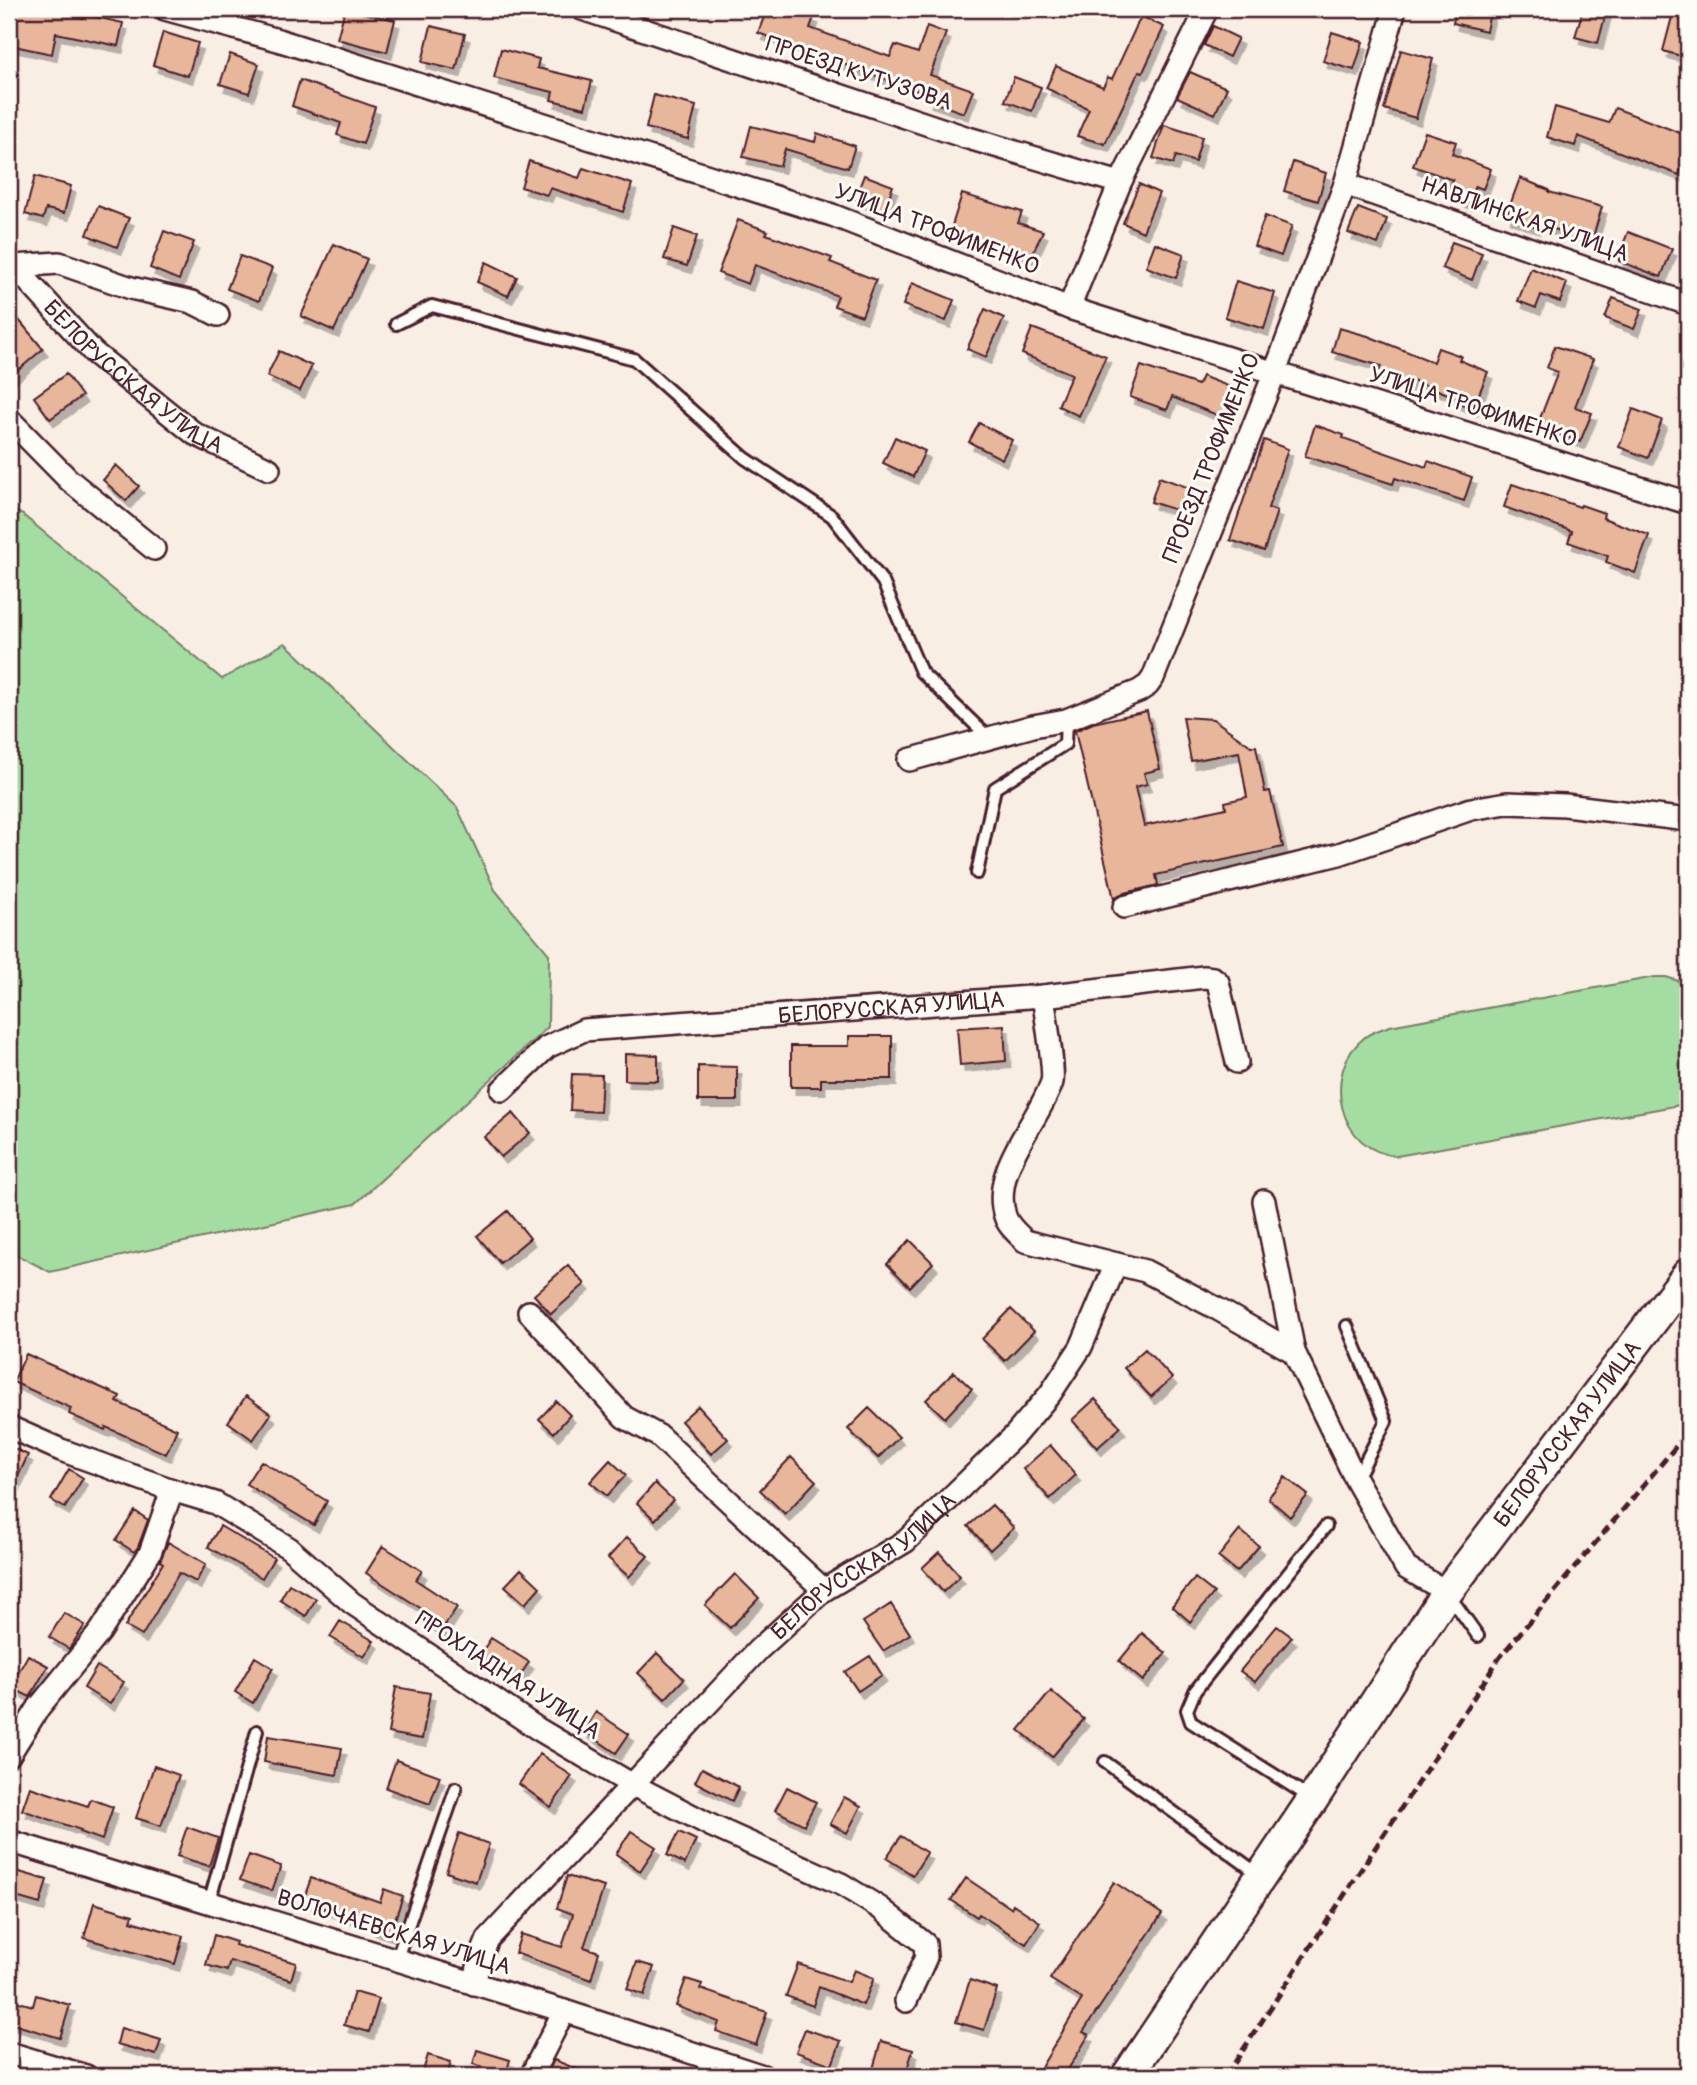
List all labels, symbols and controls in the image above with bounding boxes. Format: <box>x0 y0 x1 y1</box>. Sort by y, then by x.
street label: ПРОЕЗД КУТУЗОВА <box>762 29 956 117</box>
street label: НАВЛИНСКАЯ УЛИЦА <box>1417 170 1633 268</box>
street label: УЛИЦА ТРОФИМЕНКО <box>831 177 1043 281</box>
street label: БЕЛОРУССКАЯ УЛИЦА <box>37 293 228 460</box>
street label: ПРОЕЗД ТРОФИМЕНКО <box>1156 349 1266 567</box>
street label: УЛИЦА ТРОФИМЕНКО <box>1366 360 1580 454</box>
street label: БЕЛОРУССКАЯ УЛИЦА <box>777 984 1006 1030</box>
street label: БЕЛОРУССКАЯ УЛИЦА <box>1487 1334 1647 1533</box>
street label: БЕЛОРУССКАЯ УЛИЦА <box>764 1486 962 1646</box>
street label: ПРОХЛАДНАЯ УЛИЦА <box>410 1604 606 1746</box>
street label: ВОЛОЧАЕВСКАЯ УЛИЦА <box>274 1883 515 1981</box>

